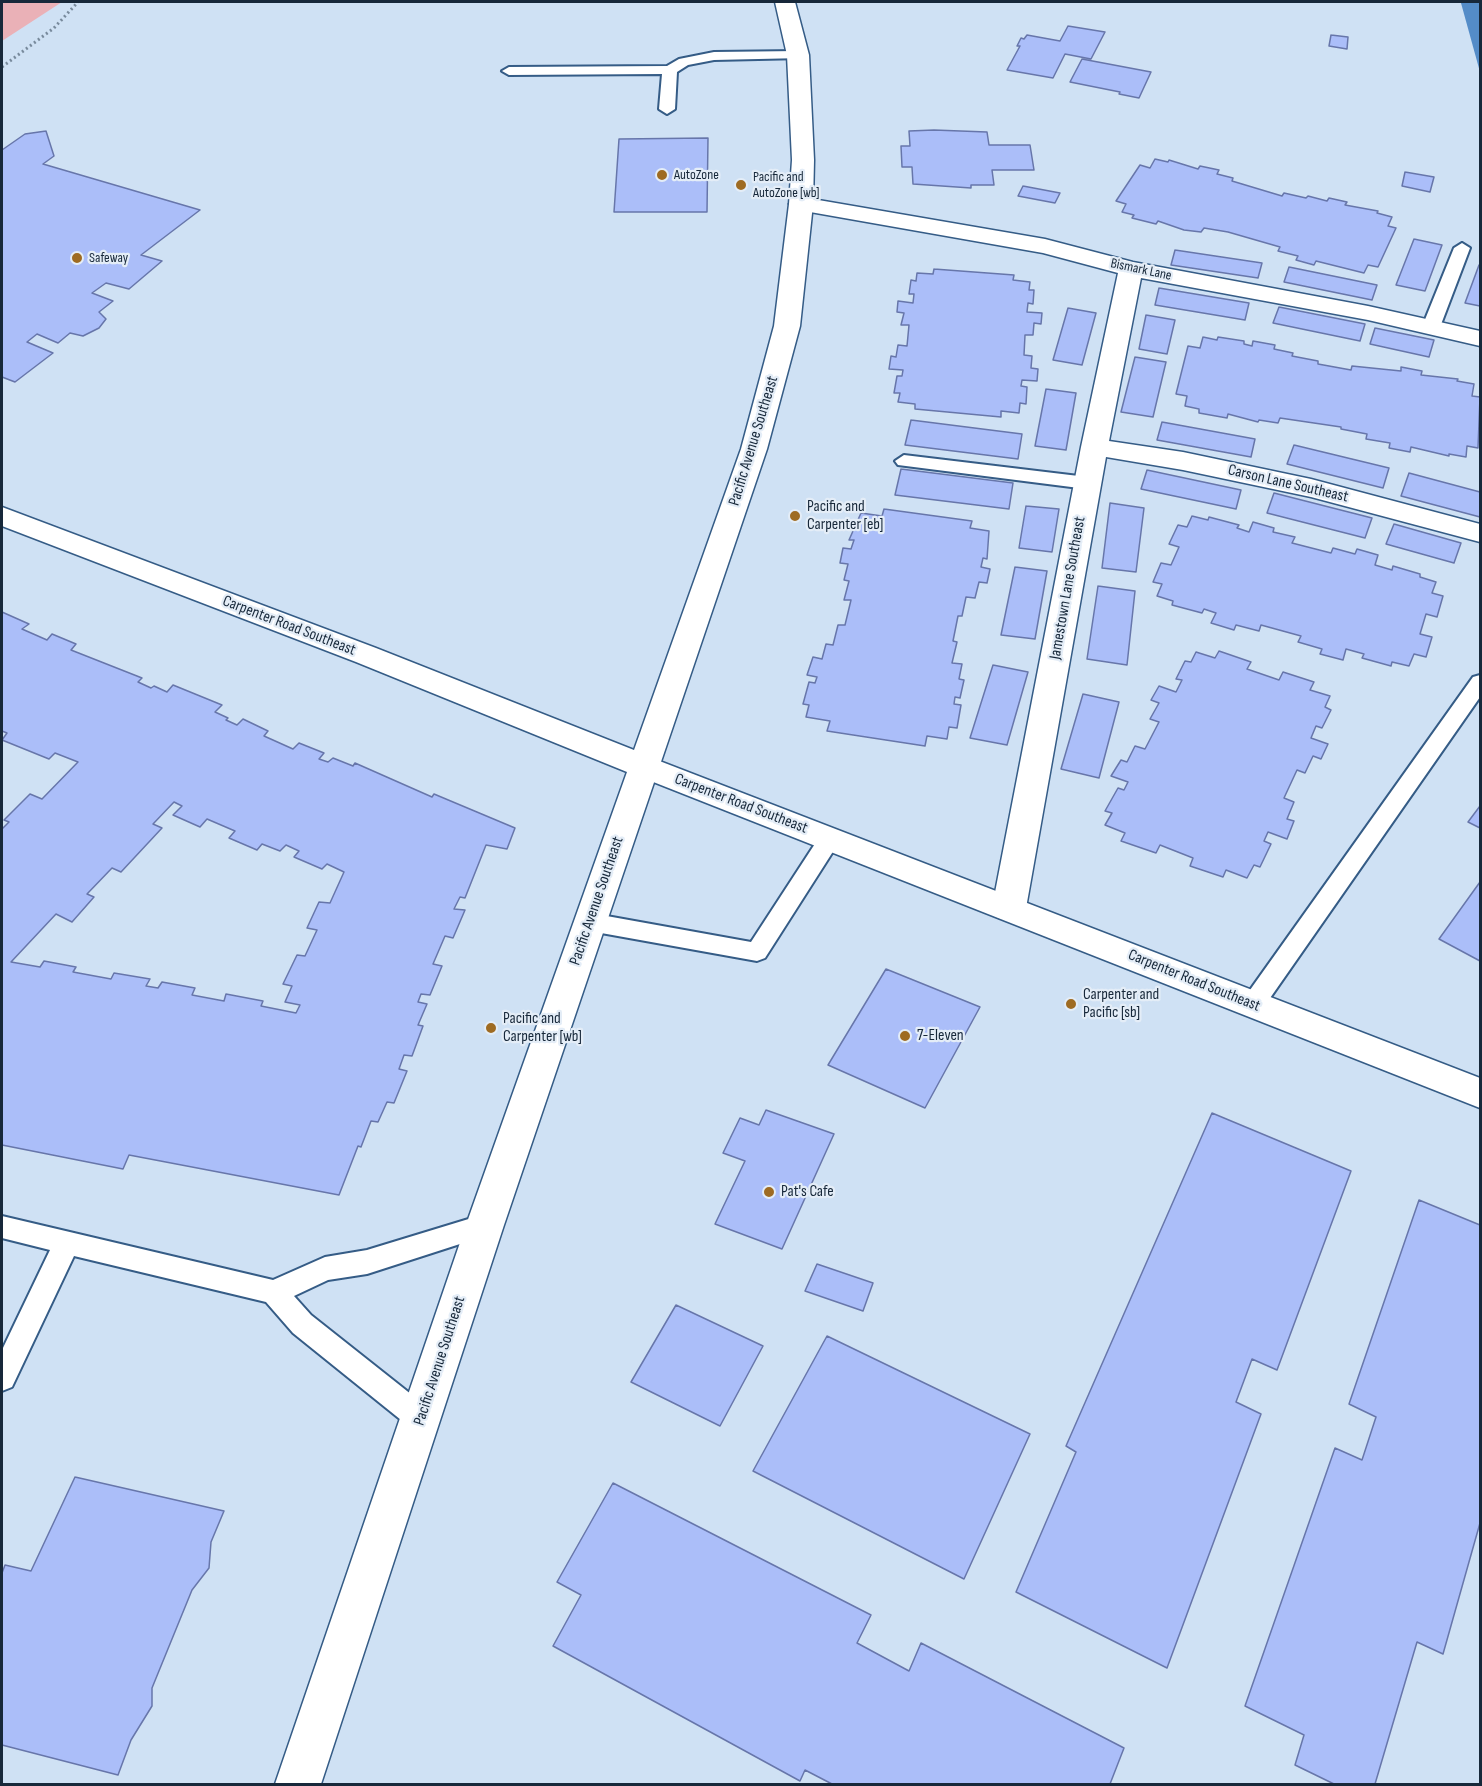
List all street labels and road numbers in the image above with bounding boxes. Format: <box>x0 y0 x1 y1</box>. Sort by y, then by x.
street label: Bismark Lane <box>1109 255 1173 285</box>
street label: Pacific Avenue Southeast <box>725 374 783 508</box>
street label: Carson Lane Southeast <box>1226 461 1350 507</box>
street label: Jamestown Lane Southeast <box>1046 515 1090 661</box>
street label: Carpenter Road Southeast <box>220 592 358 660</box>
street label: Carpenter Road Southeast <box>672 770 810 838</box>
street label: Pacific Avenue Southeast <box>566 834 628 968</box>
street label: Carpenter Road Southeast <box>1125 946 1263 1016</box>
street label: Pacific Avenue Southeast <box>410 1294 470 1428</box>

